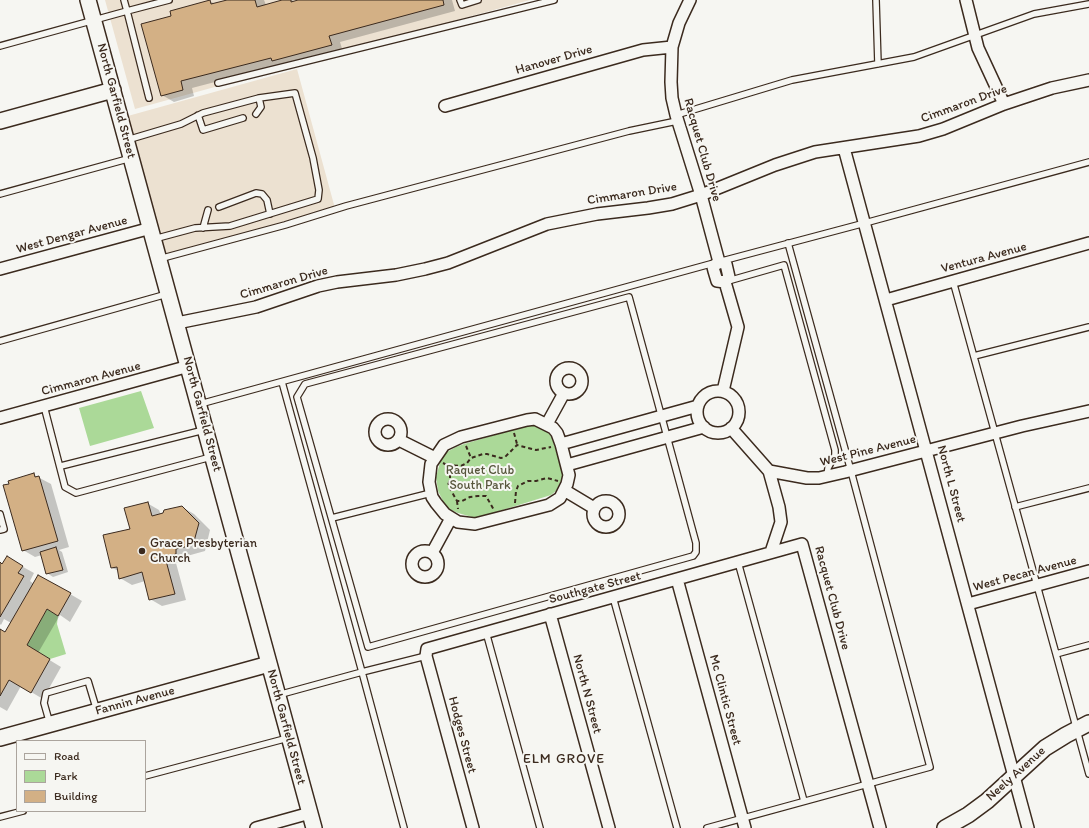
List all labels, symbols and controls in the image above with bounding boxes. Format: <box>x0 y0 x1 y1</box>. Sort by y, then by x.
street label: North Garfield Street <box>93 42 139 160</box>
street label: Hanover Drive <box>514 42 594 78</box>
street label: Cimmaron Drive <box>919 81 1009 127</box>
street label: Racquet Club Drive <box>680 97 724 203</box>
street label: Cimmaron Drive <box>586 179 678 209</box>
street label: West Dengar Avenue <box>15 213 129 257</box>
street label: Ventura Avenue <box>939 239 1029 277</box>
street label: Cimmaron Drive <box>238 263 330 303</box>
street label: North Garfield Street <box>179 355 225 473</box>
street label: Cimmaron Avenue <box>40 358 142 400</box>
street label: West Pine Avenue <box>818 432 918 470</box>
street label: North L Street <box>933 444 969 524</box>
park label: Raquet Club South Park <box>446 463 514 494</box>
place label: Grace Presbyterian Church <box>150 536 257 567</box>
street label: Racquet Club Drive <box>811 544 853 652</box>
marker: Grace Presbyterian Church <box>137 546 147 556</box>
street label: West Pecan Avenue <box>971 553 1079 595</box>
street label: Southgate Street <box>547 568 643 608</box>
street label: North N Street <box>569 653 605 735</box>
street label: Mc Clintic Street <box>705 653 745 747</box>
street label: North Garfield Street <box>263 668 309 786</box>
street label: Fannin Avenue <box>94 683 176 719</box>
street label: Hodges Street <box>444 695 480 775</box>
legend <box>16 740 146 812</box>
street label: Neely Avenue <box>983 743 1049 805</box>
text: Road <box>54 749 80 763</box>
district label: ELM GROVE <box>523 751 605 767</box>
text: Park <box>54 769 78 783</box>
text: Building <box>54 789 97 803</box>

